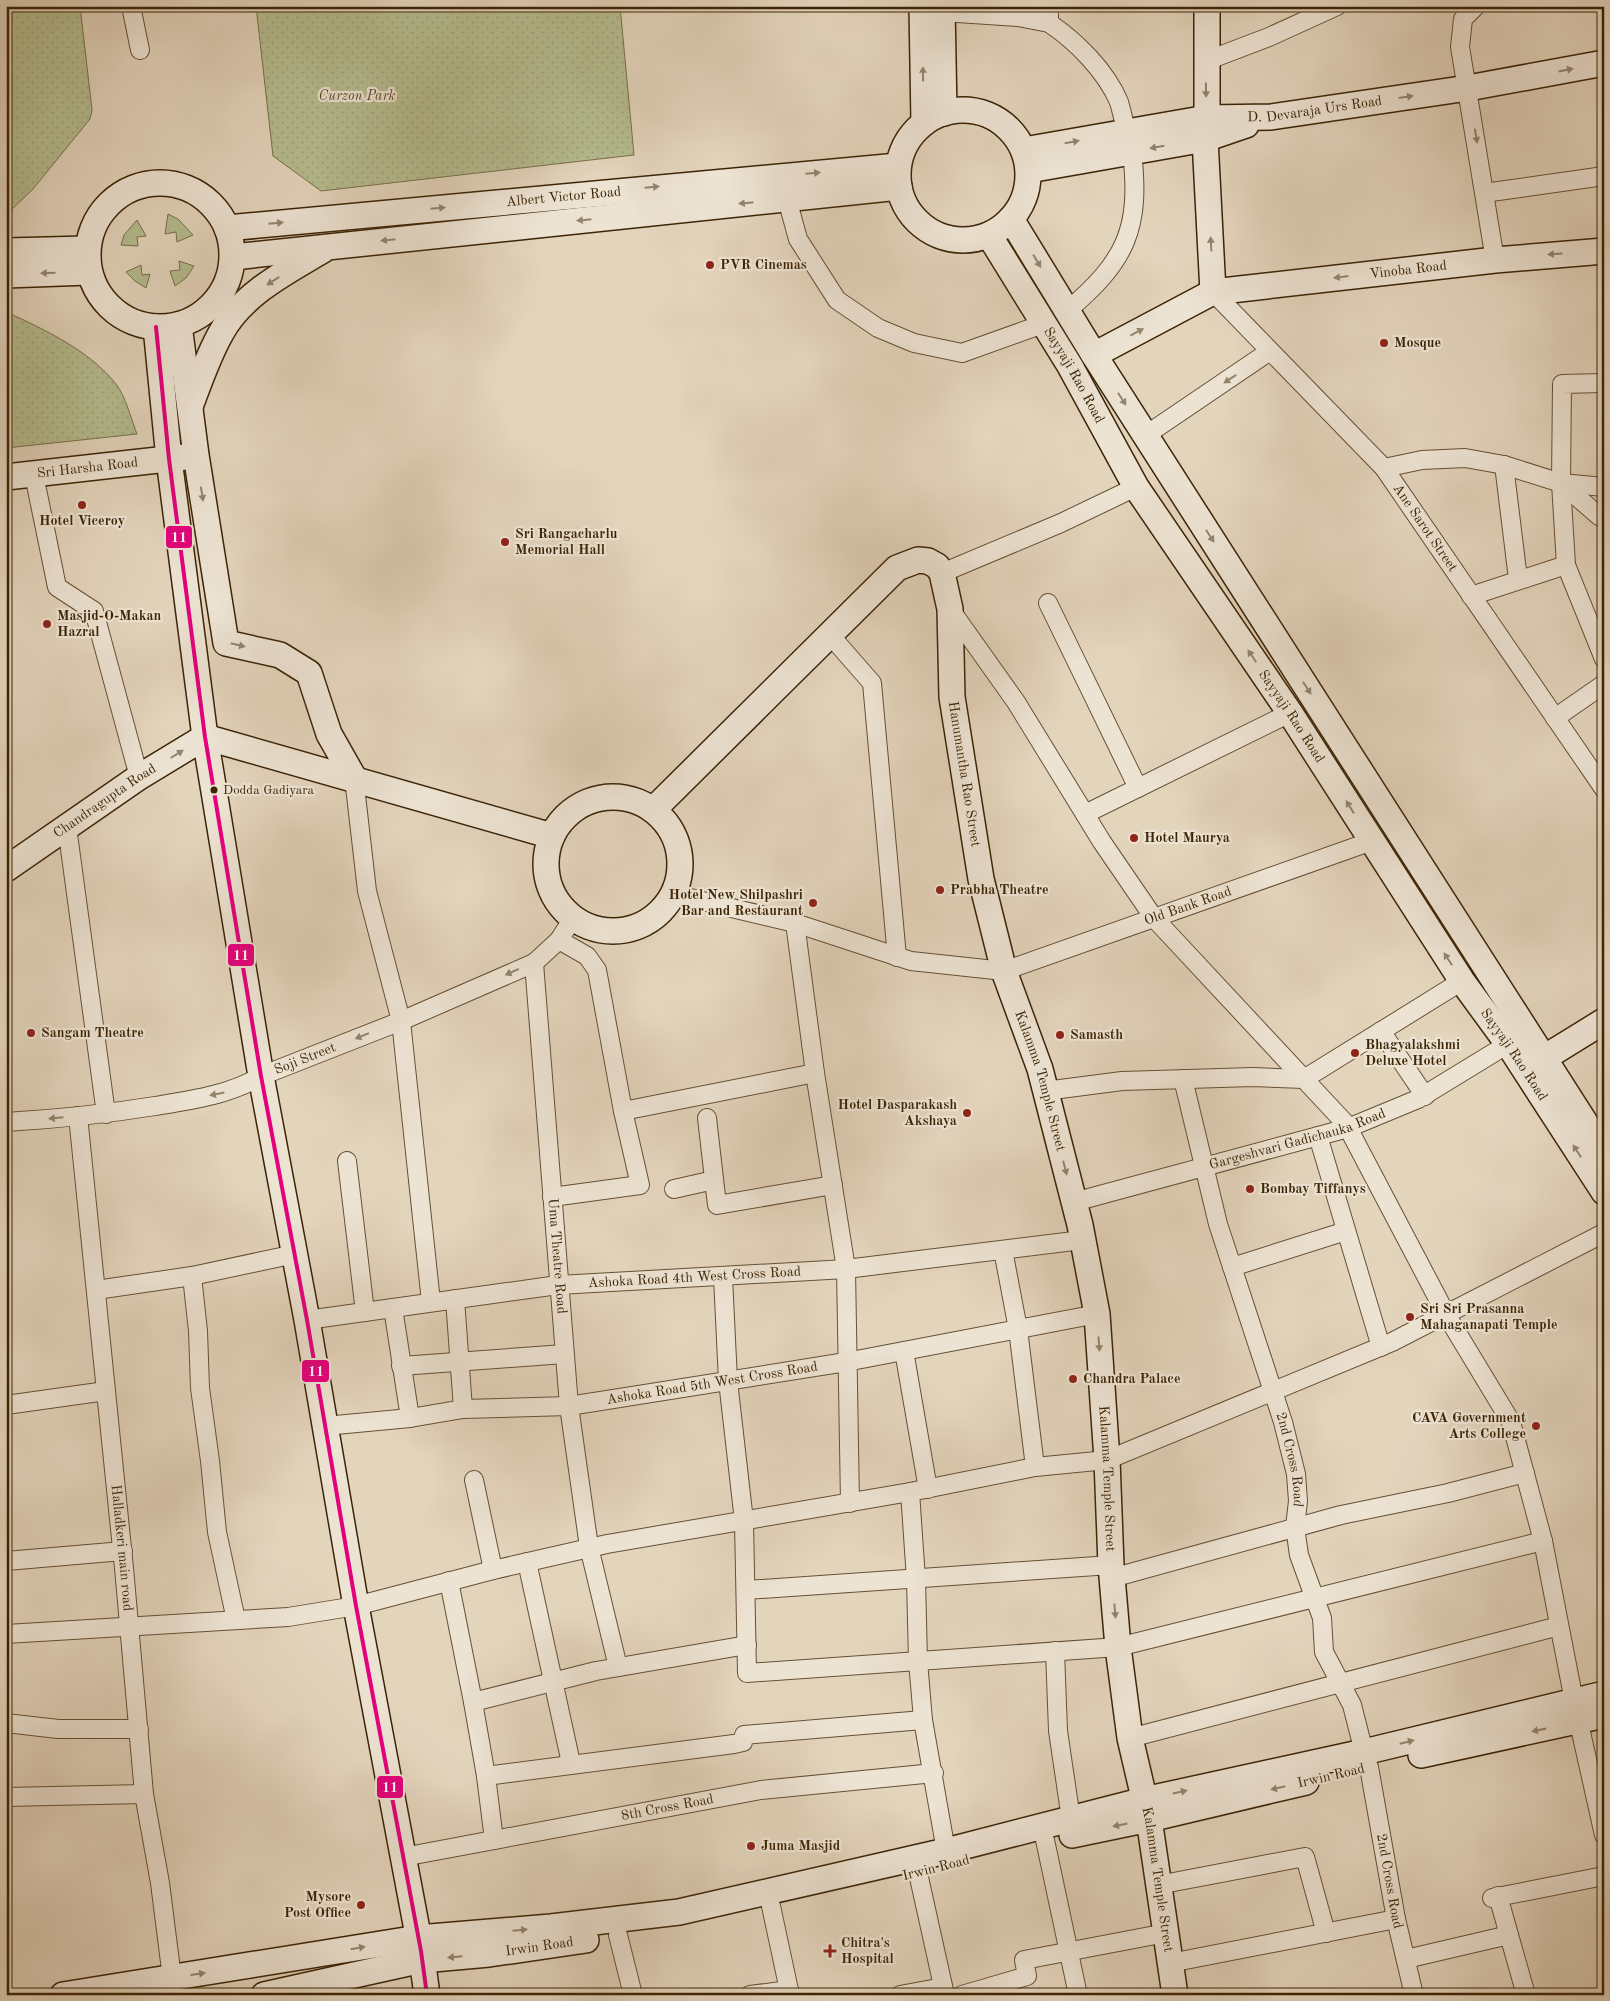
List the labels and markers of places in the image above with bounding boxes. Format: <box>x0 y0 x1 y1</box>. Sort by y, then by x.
place label: PVR Cinemas <box>720 258 807 272</box>
marker: PVR Cinemas <box>704 259 716 271</box>
place label: Mosque <box>1394 336 1441 350</box>
marker: Mosque <box>1378 337 1390 349</box>
marker: Hotel Viceroy <box>76 499 88 511</box>
place label: Hotel Viceroy <box>39 514 125 528</box>
place label: Sri Rangacharlu Memorial Hall <box>515 527 618 557</box>
marker: Sri Rangacharlu Memorial Hall <box>499 536 511 548</box>
place label: Masjid-O-Makan Hazral <box>57 609 162 639</box>
marker: Masjid-O-Makan Hazral <box>41 618 53 630</box>
place label: Dodda Gadiyara <box>223 784 315 797</box>
marker: Dodda Gadiyara <box>209 785 219 795</box>
place label: Hotel Maurya <box>1144 831 1230 845</box>
marker: Hotel Maurya <box>1128 832 1140 844</box>
place label: Prabha Theatre <box>950 883 1049 897</box>
marker: Prabha Theatre <box>934 884 946 896</box>
place label: Hotel New Shilpashri Bar and Restaurant <box>669 888 803 918</box>
marker: Hotel New Shilpashri Bar and Restaurant <box>807 897 819 909</box>
place label: Sangam Theatre <box>41 1026 144 1040</box>
marker: Sangam Theatre <box>25 1027 37 1039</box>
place label: Samasth <box>1070 1028 1123 1042</box>
marker: Samasth <box>1054 1029 1066 1041</box>
place label: Bhagyalakshmi Deluxe Hotel <box>1365 1038 1460 1068</box>
marker: Bhagyalakshmi Deluxe Hotel <box>1349 1047 1361 1059</box>
place label: Hotel Dasparakash Akshaya <box>838 1098 957 1128</box>
marker: Hotel Dasparakash Akshaya <box>961 1107 973 1119</box>
place label: Bombay Tiffanys <box>1260 1182 1366 1196</box>
marker: Bombay Tiffanys <box>1244 1183 1256 1195</box>
place label: Sri Sri Prasanna Mahaganapati Temple <box>1420 1302 1558 1332</box>
marker: Sri Sri Prasanna Mahaganapati Temple <box>1404 1311 1416 1323</box>
place label: Chandra Palace <box>1083 1372 1181 1386</box>
marker: Chandra Palace <box>1067 1373 1079 1385</box>
place label: CAVA Government Arts College <box>1412 1411 1526 1441</box>
marker: CAVA Government Arts College <box>1530 1420 1542 1432</box>
place label: Juma Masjid <box>761 1839 841 1853</box>
marker: Juma Masjid <box>745 1840 757 1852</box>
place label: Mysore Post Office <box>284 1890 351 1920</box>
marker: Mysore Post Office <box>355 1899 367 1911</box>
place label: Chitra's Hospital <box>841 1936 894 1966</box>
marker: Chitra's Hospital <box>823 1944 837 1958</box>

